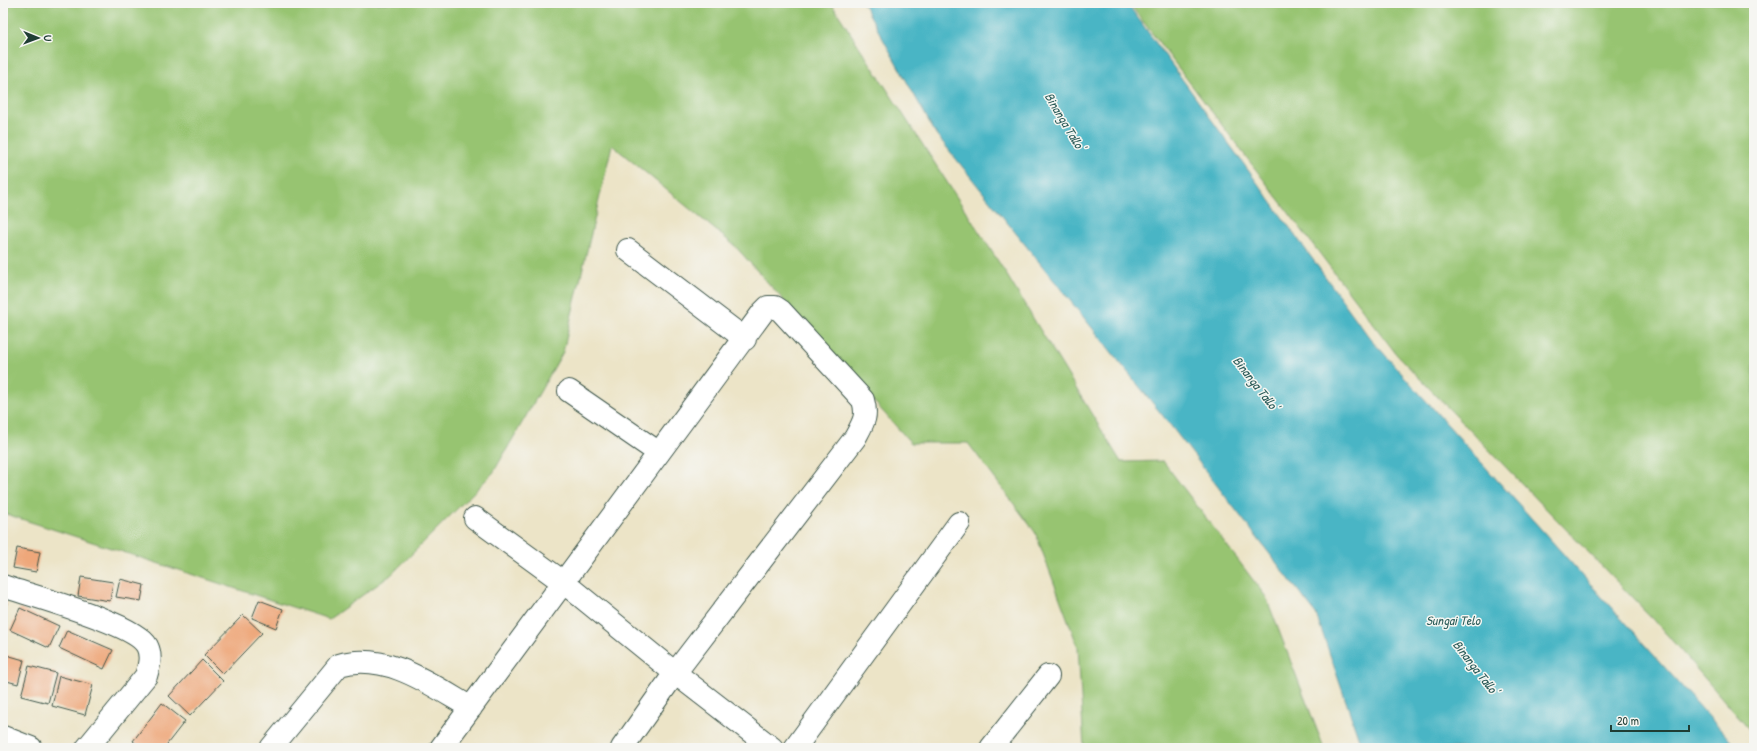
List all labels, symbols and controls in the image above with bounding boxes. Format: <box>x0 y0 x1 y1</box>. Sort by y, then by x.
north arrow <box>18 18 58 58</box>
text: U <box>41 35 55 41</box>
water label: Binanga Tallo' <box>1040 89 1091 156</box>
water label: Binanga Tallo' <box>1228 352 1285 417</box>
water label: Sungai Telo <box>1426 611 1482 630</box>
water label: Binanga Tallo' <box>1448 636 1505 701</box>
scale bar <box>1611 707 1689 733</box>
text: 20 m <box>1617 712 1639 729</box>

